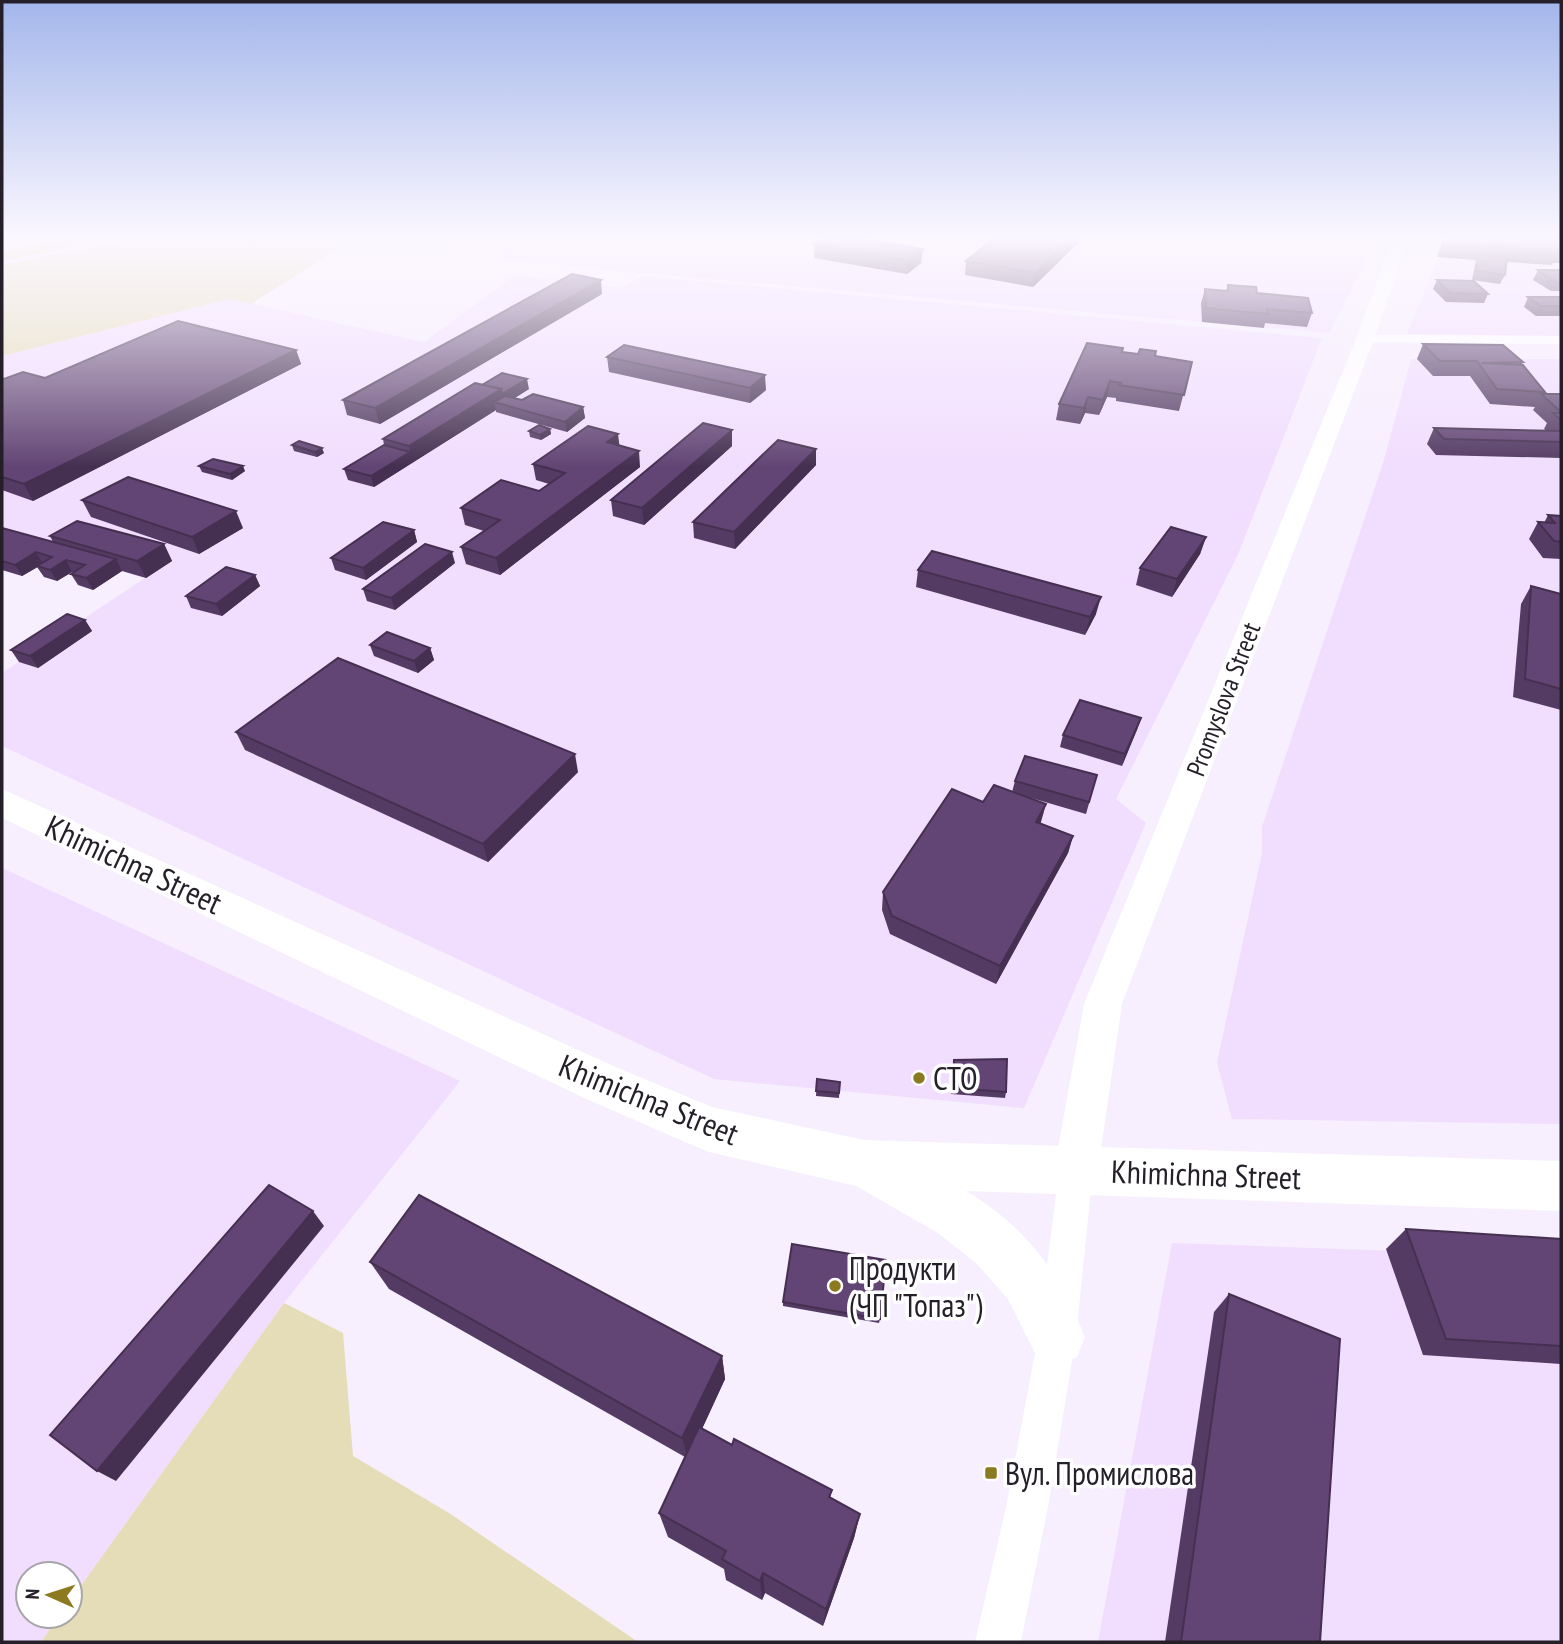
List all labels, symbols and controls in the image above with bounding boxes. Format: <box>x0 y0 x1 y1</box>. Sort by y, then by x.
street label: Promyslova Street <box>1179 618 1267 780</box>
street label: Khimichna Street <box>39 805 229 923</box>
street label: Khimichna Street <box>553 1044 745 1154</box>
place label: СТО <box>933 1057 978 1099</box>
marker: СТО <box>911 1070 927 1086</box>
street label: Khimichna Street <box>1110 1150 1302 1198</box>
place label: Продукти (ЧП "Топаз") <box>849 1247 983 1326</box>
marker: Продукти (ЧП "Топаз") <box>827 1278 843 1294</box>
place label: Вул. Промислова <box>1005 1452 1194 1494</box>
marker: Вул. Промислова <box>983 1465 999 1481</box>
north arrow <box>14 1560 84 1630</box>
text: N <box>20 1588 44 1600</box>

